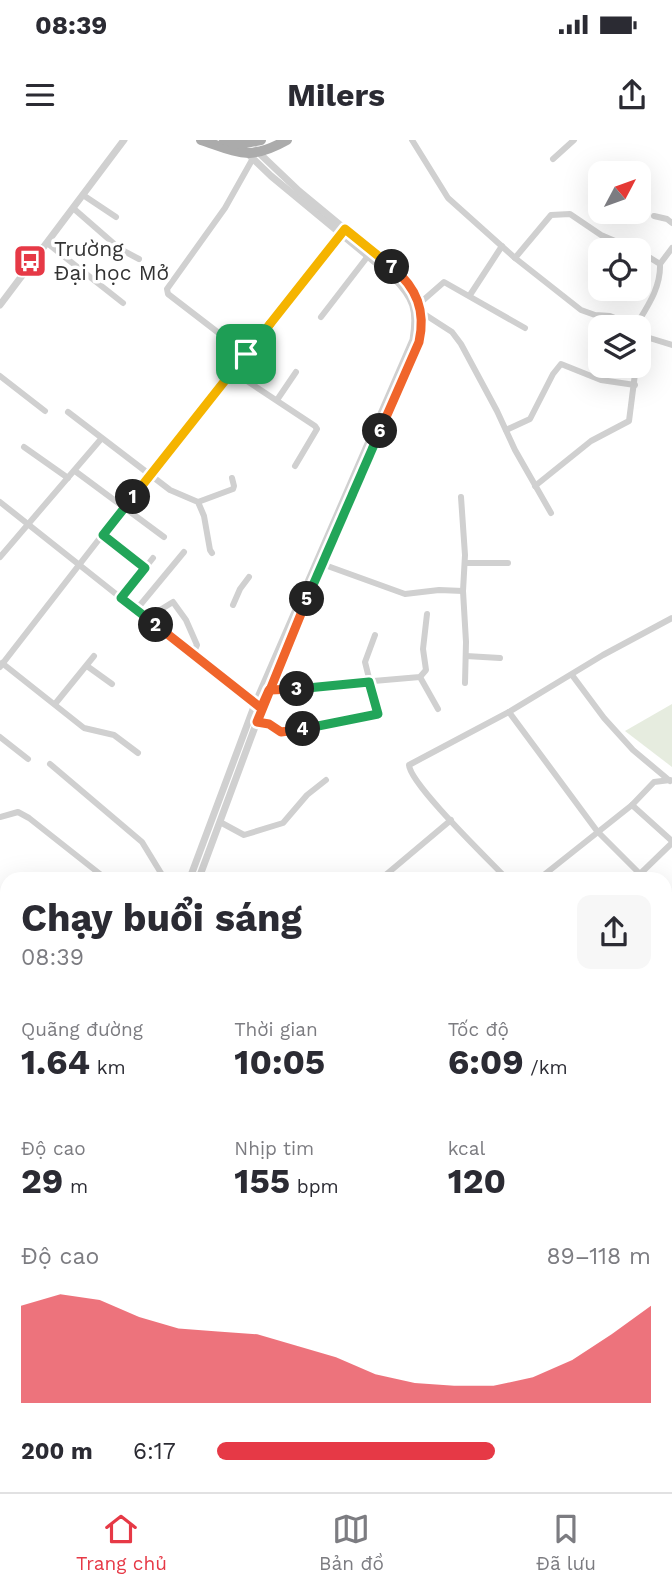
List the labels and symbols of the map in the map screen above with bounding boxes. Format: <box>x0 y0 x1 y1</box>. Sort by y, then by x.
north arrow <box>588 161 651 224</box>
place label: Trường Đại học Mở <box>54 236 169 285</box>
bus stop icon: Trường Đại học Mở <box>11 242 49 280</box>
pin: 7 <box>374 250 410 284</box>
pin <box>216 324 276 384</box>
pin: 6 <box>362 414 398 448</box>
pin: 1 <box>116 480 150 514</box>
pin: 5 <box>290 582 324 616</box>
pin: 2 <box>138 608 174 643</box>
pin: 3 <box>280 672 314 706</box>
pin: 4 <box>286 712 320 746</box>

